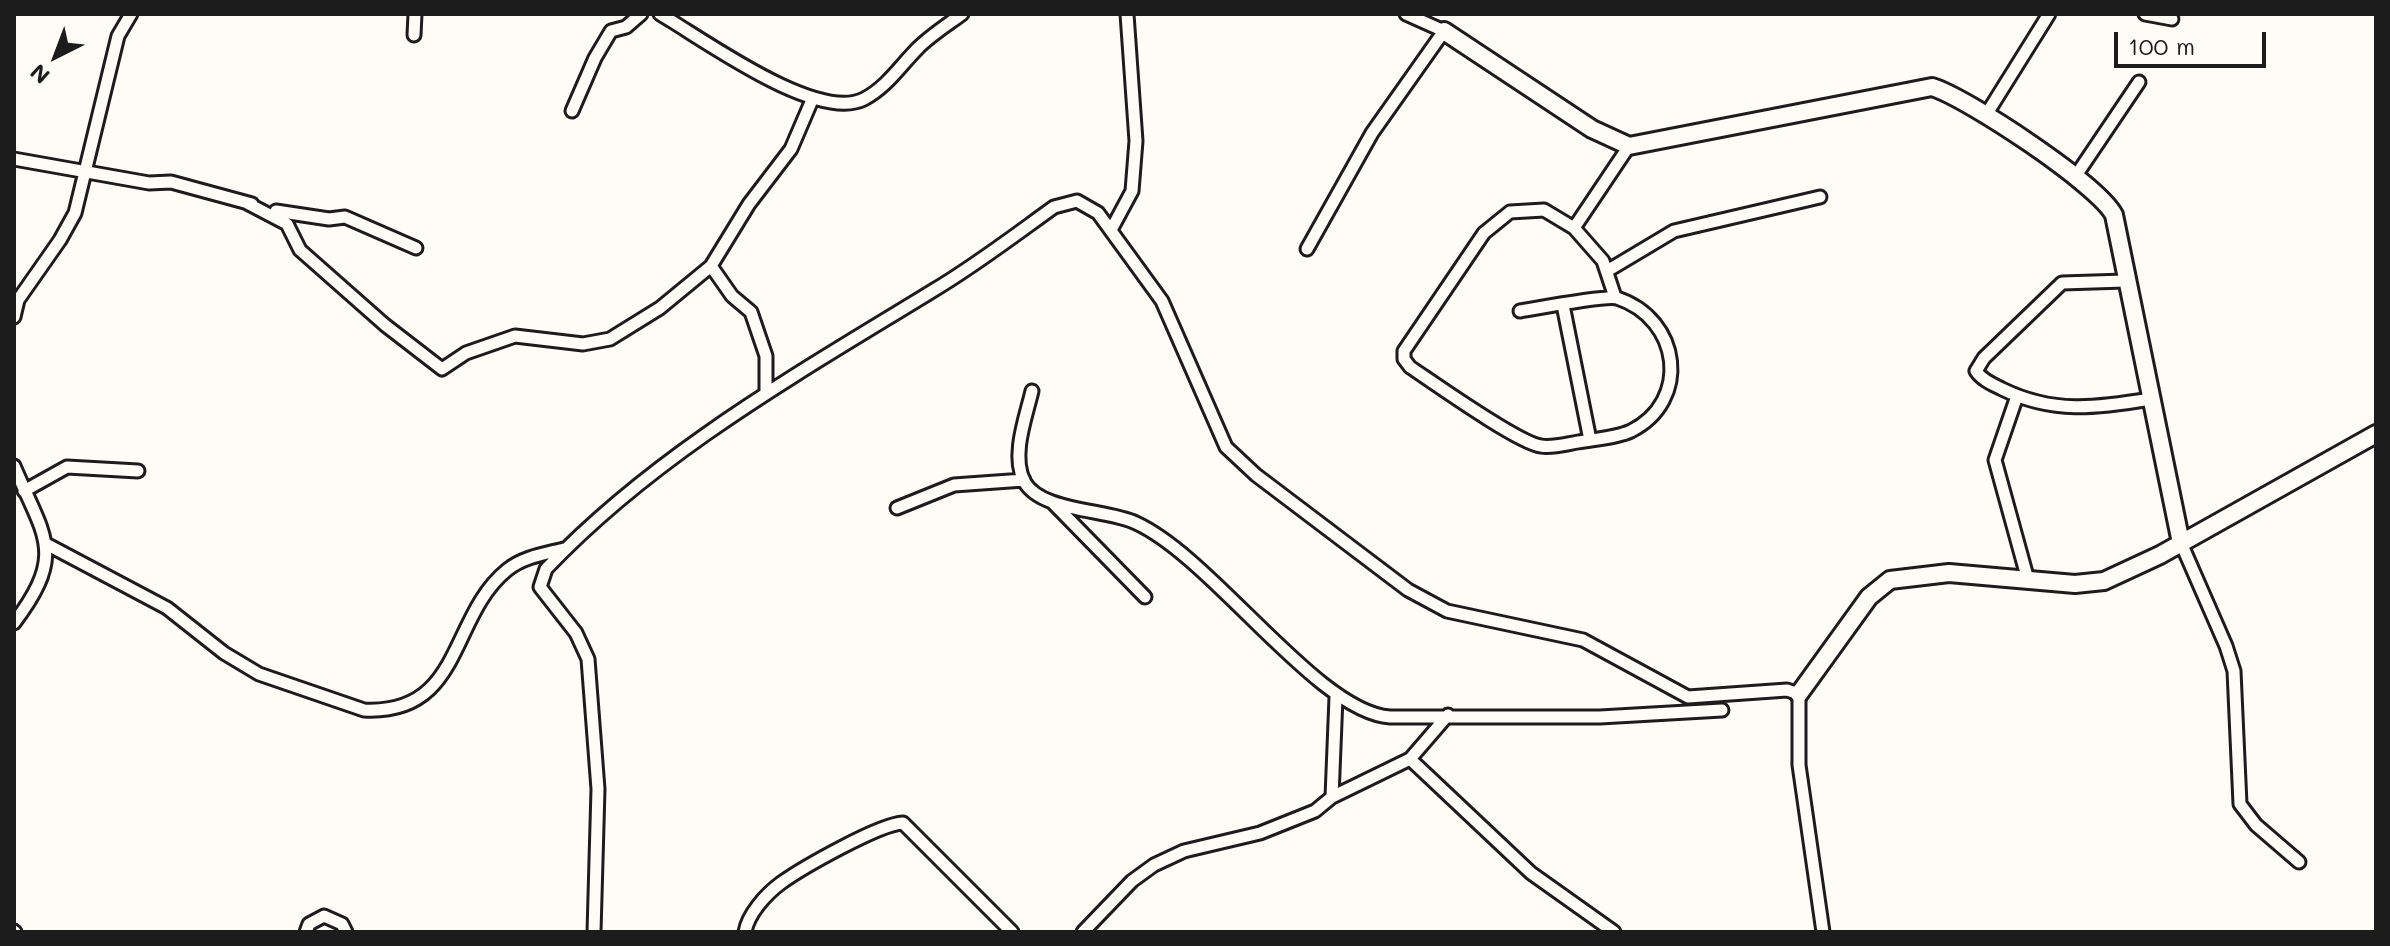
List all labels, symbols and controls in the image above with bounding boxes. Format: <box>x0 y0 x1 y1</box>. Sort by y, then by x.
north arrow <box>16 16 96 96</box>
scale bar <box>2118 16 2270 66</box>
text: 100 m <box>2128 30 2195 61</box>
text: N <box>24 58 56 91</box>

